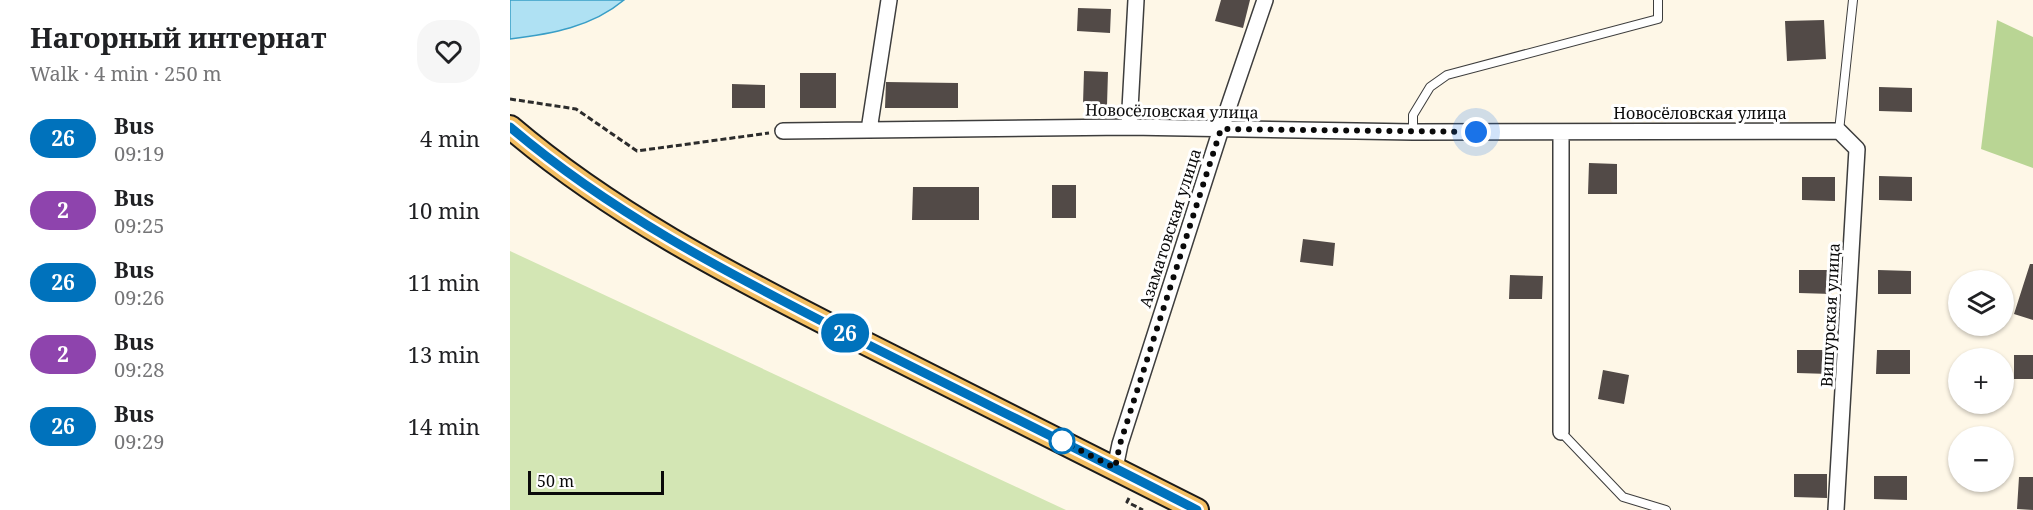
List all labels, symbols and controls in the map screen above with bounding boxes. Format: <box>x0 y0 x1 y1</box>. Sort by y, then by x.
text: Нагорный интернат <box>30 18 327 56</box>
button: heart <box>417 20 480 83</box>
text: Walk · 4 min · 250 m <box>30 60 222 87</box>
street label: Новосёловская улица <box>1085 98 1259 124</box>
street label: Новосёловская улица <box>1613 102 1787 124</box>
text: Bus <box>114 110 154 140</box>
your location <box>1461 117 1491 147</box>
text: 4 min <box>420 123 480 153</box>
text: 26 <box>51 124 75 152</box>
text: 09:19 <box>114 140 164 167</box>
street label: Азаматовская улица <box>1134 146 1206 310</box>
text: Bus <box>114 182 154 212</box>
text: 10 min <box>408 195 480 225</box>
text: 2 <box>57 196 69 224</box>
text: 09:25 <box>114 212 164 239</box>
street label: Вишурская улица <box>1815 242 1845 388</box>
text: Bus <box>114 254 154 284</box>
text: 11 min <box>408 267 480 297</box>
text: 26 <box>51 268 75 296</box>
map controls <box>1948 270 2014 492</box>
button: layers <box>1948 270 2014 336</box>
text: 09:26 <box>114 284 164 311</box>
line badge: 26 <box>818 314 872 352</box>
text: 26 <box>833 319 857 347</box>
text: Bus <box>114 326 154 356</box>
text: 13 min <box>408 339 480 369</box>
text: 2 <box>57 340 69 368</box>
button: + <box>1948 348 2014 414</box>
text: 09:28 <box>114 356 164 383</box>
text: Bus <box>114 398 154 428</box>
text: 14 min <box>408 411 480 441</box>
text: 26 <box>51 412 75 440</box>
button: − <box>1948 426 2014 492</box>
text: 09:29 <box>114 428 164 455</box>
unlabelled marker <box>1049 428 1075 454</box>
scale bar <box>528 468 664 496</box>
text: 50 m <box>537 470 574 492</box>

